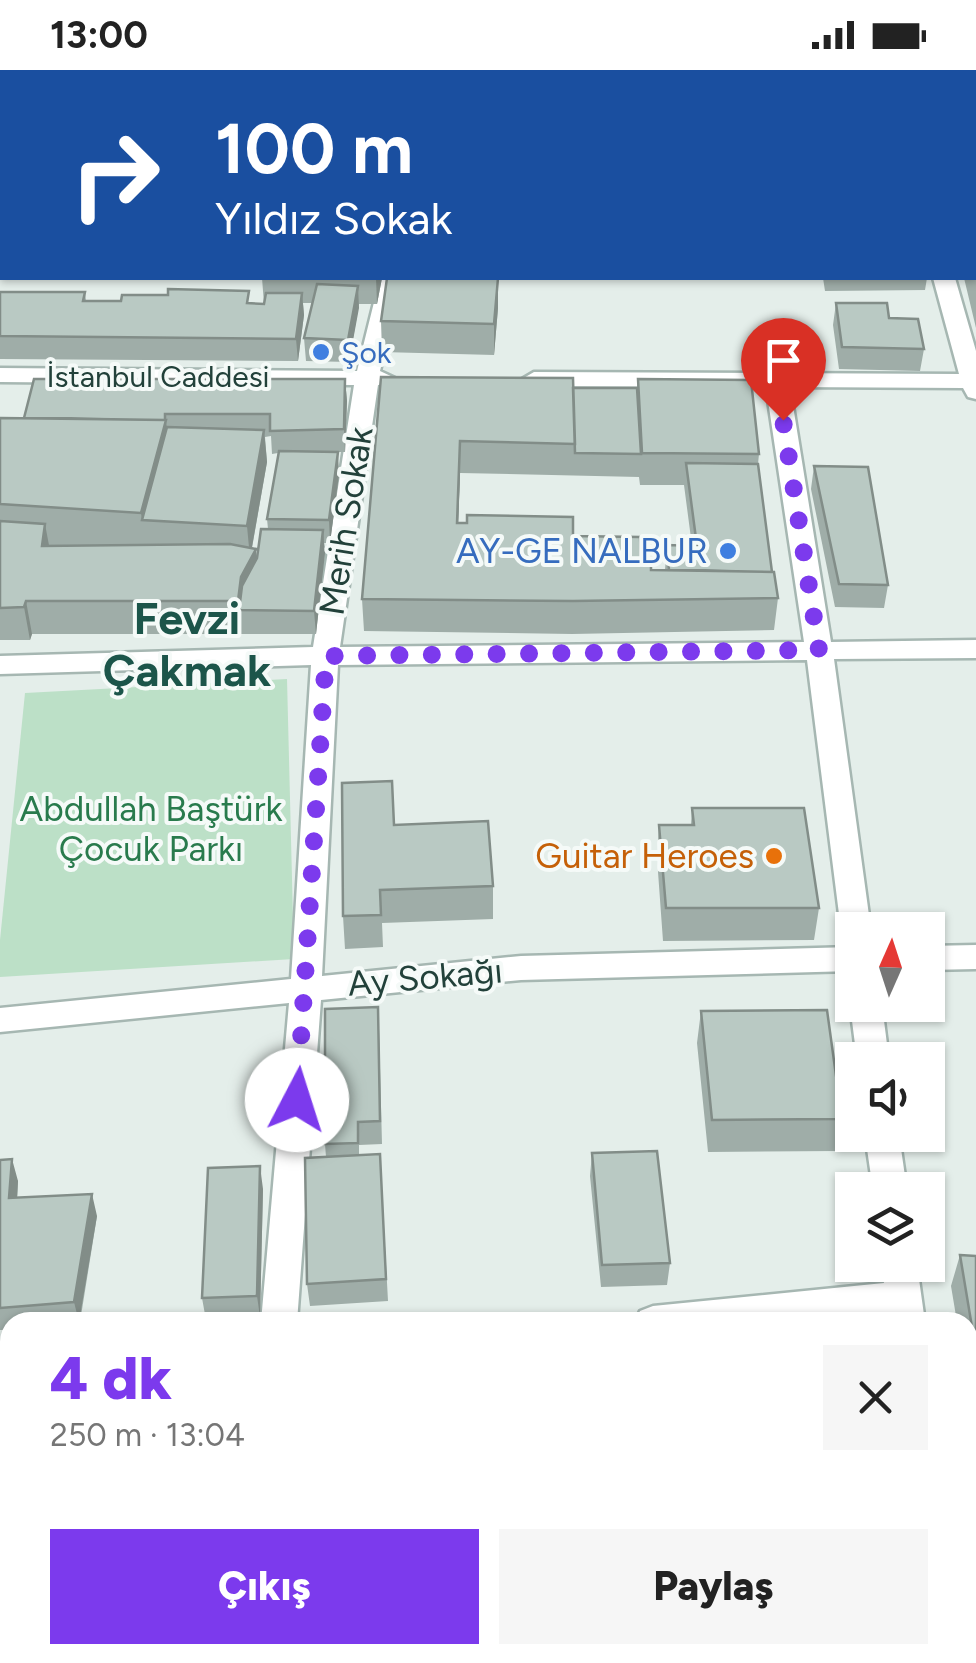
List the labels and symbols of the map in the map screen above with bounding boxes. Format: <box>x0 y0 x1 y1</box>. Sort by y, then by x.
pin <box>741 318 826 421</box>
place label: Şok <box>341 334 392 371</box>
marker: Şok <box>310 341 332 363</box>
street label: İstanbul Caddesi <box>46 358 270 395</box>
street label: Merih Sokak <box>310 424 382 618</box>
place label: AY-GE NALBUR <box>456 530 708 572</box>
marker: AY-GE NALBUR <box>717 540 739 562</box>
district label: Fevzi Çakmak <box>103 591 271 697</box>
park label: Abdullah Baştürk Çocuk Parkı <box>20 788 282 870</box>
place label: Guitar Heroes <box>535 835 754 877</box>
marker: Guitar Heroes <box>763 845 785 867</box>
north arrow <box>835 912 945 1022</box>
street label: Ay Sokağı <box>346 949 504 1005</box>
position arrow <box>245 1048 349 1152</box>

